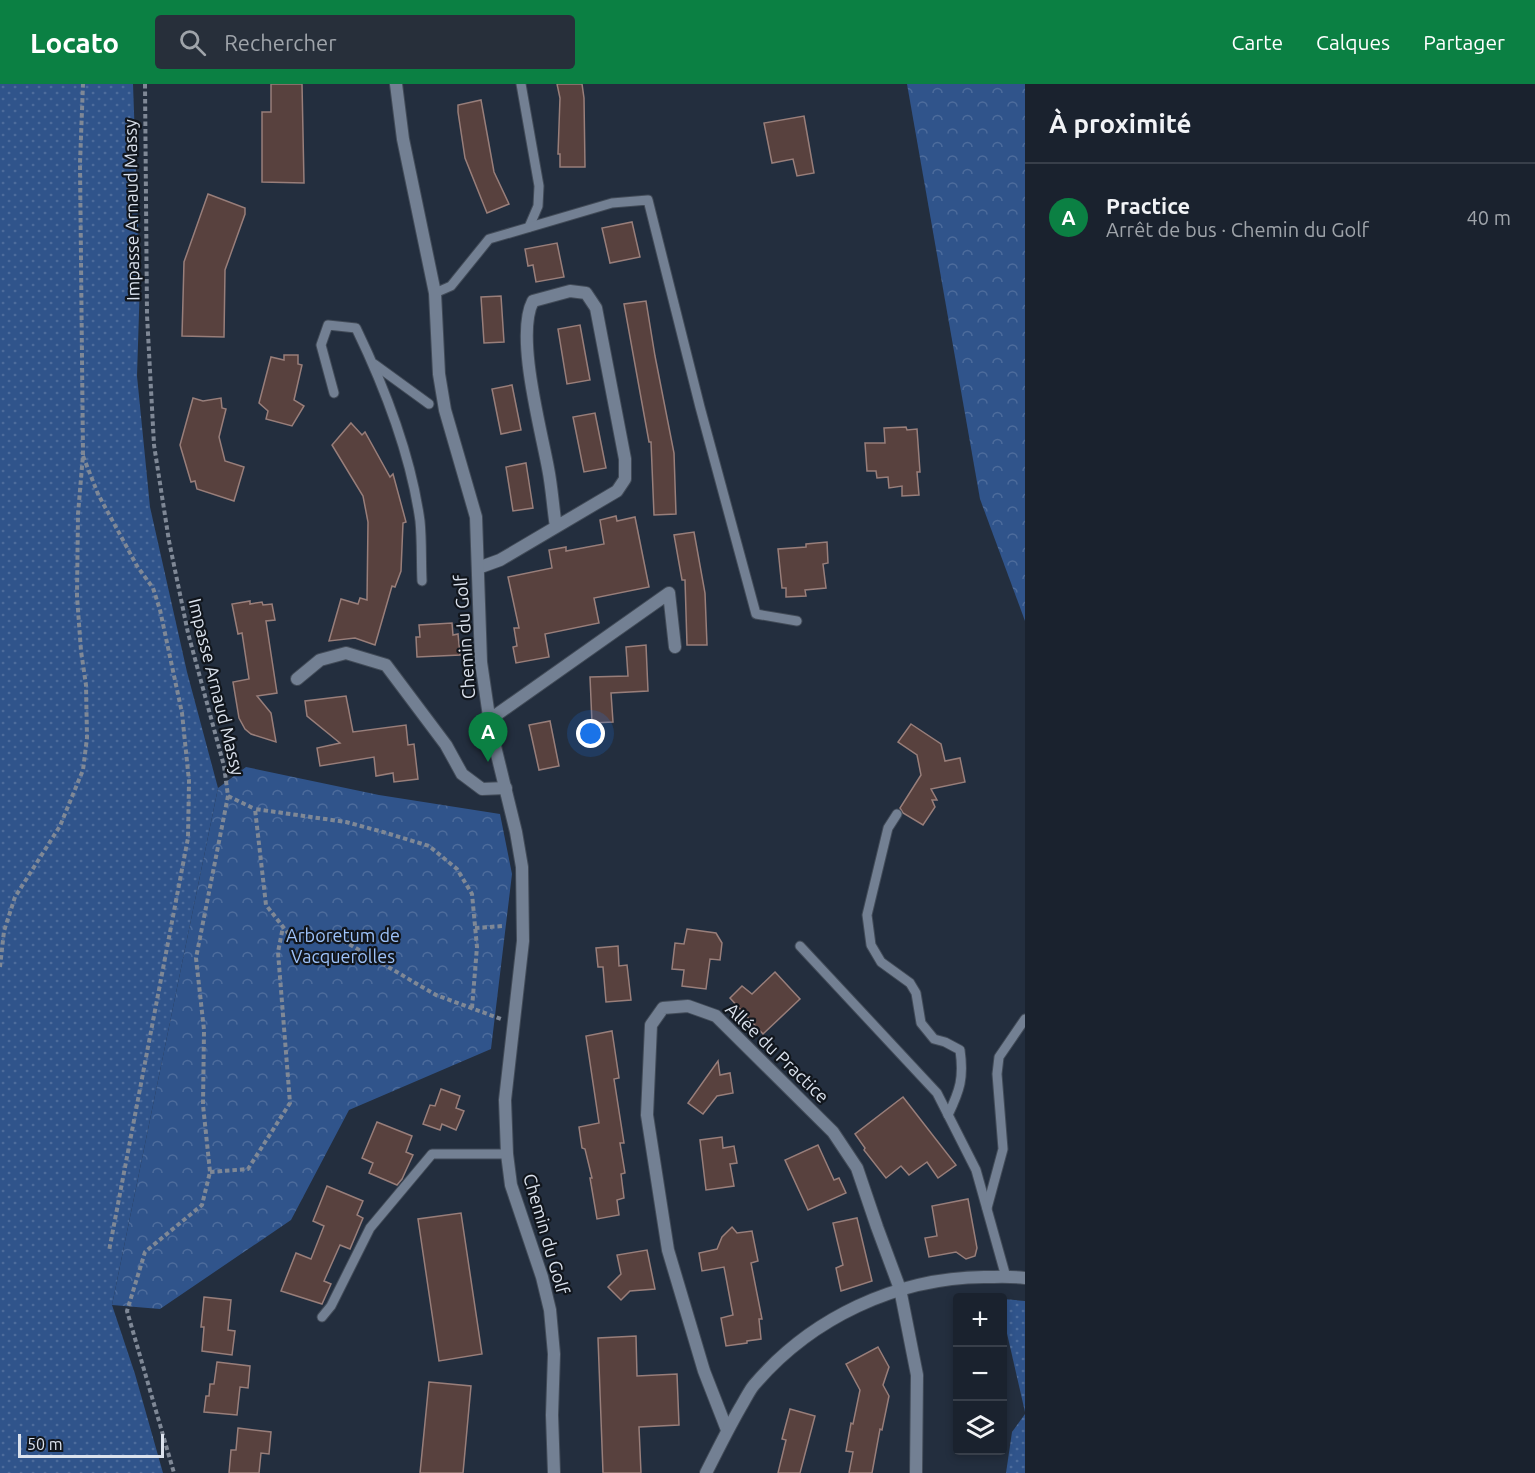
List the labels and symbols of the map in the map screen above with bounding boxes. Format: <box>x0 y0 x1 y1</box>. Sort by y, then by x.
street label: Impasse Arnaud Massy <box>119 119 143 301</box>
street label: Chemin du Golf <box>450 574 478 700</box>
street label: Impasse Arnaud Massy <box>185 596 249 778</box>
pin: A <box>468 712 508 762</box>
your location <box>576 719 605 748</box>
park label: Arboretum de Vacquerolles <box>286 925 400 966</box>
street label: Allée du Practice <box>722 998 833 1106</box>
street label: Chemin du Golf <box>520 1171 574 1296</box>
scale bar <box>18 1431 164 1458</box>

